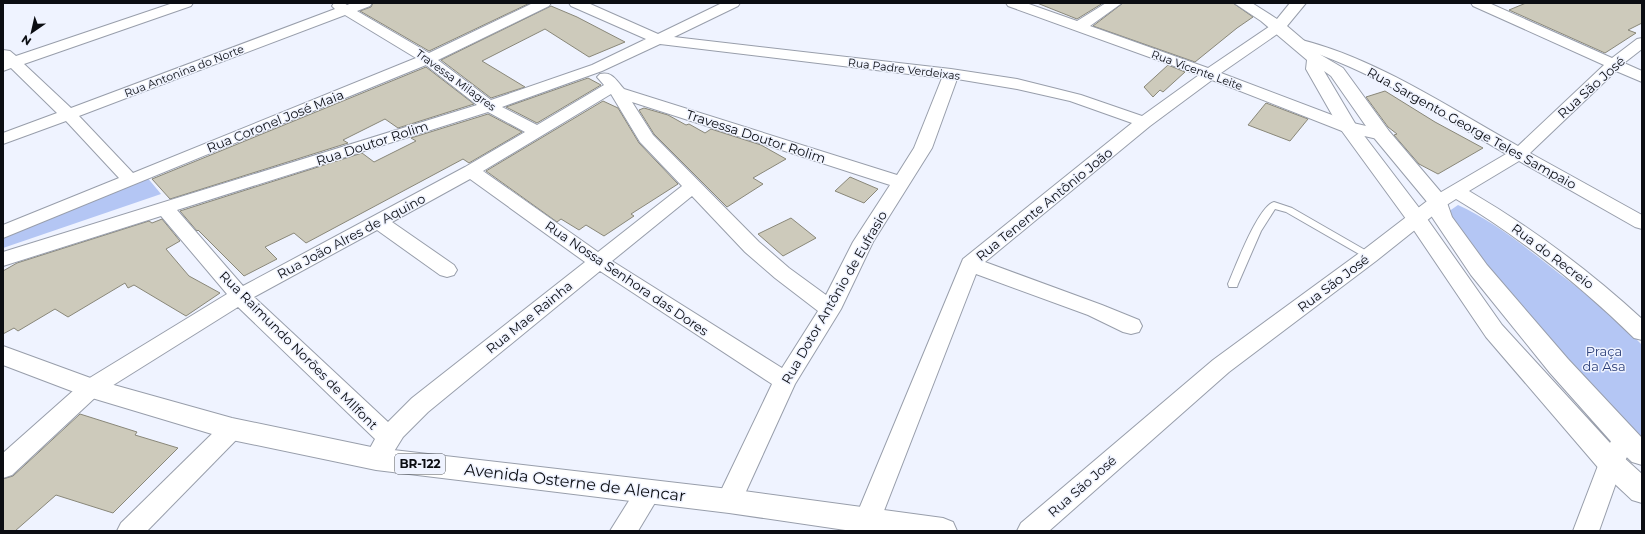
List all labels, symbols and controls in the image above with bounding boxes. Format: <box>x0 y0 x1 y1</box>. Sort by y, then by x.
north arrow <box>12 12 52 52</box>
text: N <box>19 32 34 49</box>
street label: Rua Antonina do Norte <box>122 42 246 100</box>
street label: Travessa Milagres <box>413 46 499 114</box>
street label: Rua Vicente Leite <box>1150 47 1245 93</box>
street label: Rua São José <box>1554 52 1628 121</box>
street label: Rua Padre Verdeixas <box>847 55 961 83</box>
street label: Rua Sargento George Teles Sampaio <box>1365 64 1579 192</box>
street label: Rua Coronel José Maia <box>204 86 346 156</box>
street label: Travessa Doutor Rolim <box>684 106 828 166</box>
street label: Rua Doutor Rolim <box>314 117 430 169</box>
street label: Rua Tenente Antônio João <box>972 144 1116 264</box>
street label: Rua João Alres de Aquino <box>274 190 428 282</box>
street label: Rua Dotor Antônio de Eufrasio <box>778 208 890 386</box>
street label: Rua Nossa Senhora das Dores <box>542 217 712 339</box>
street label: Rua do Recreio <box>1509 220 1597 292</box>
street label: Rua São José <box>1294 251 1372 315</box>
street label: Rua Raimundo Norões de MIlfont <box>217 268 381 432</box>
street label: Rua Mae Rainha <box>483 277 575 357</box>
park label: Praça da Asa <box>1582 343 1626 374</box>
street label: Rua São José <box>1045 452 1120 520</box>
road number: BR-122 <box>395 454 445 474</box>
street label: Avenida Osterne de Alencar <box>463 460 687 505</box>

